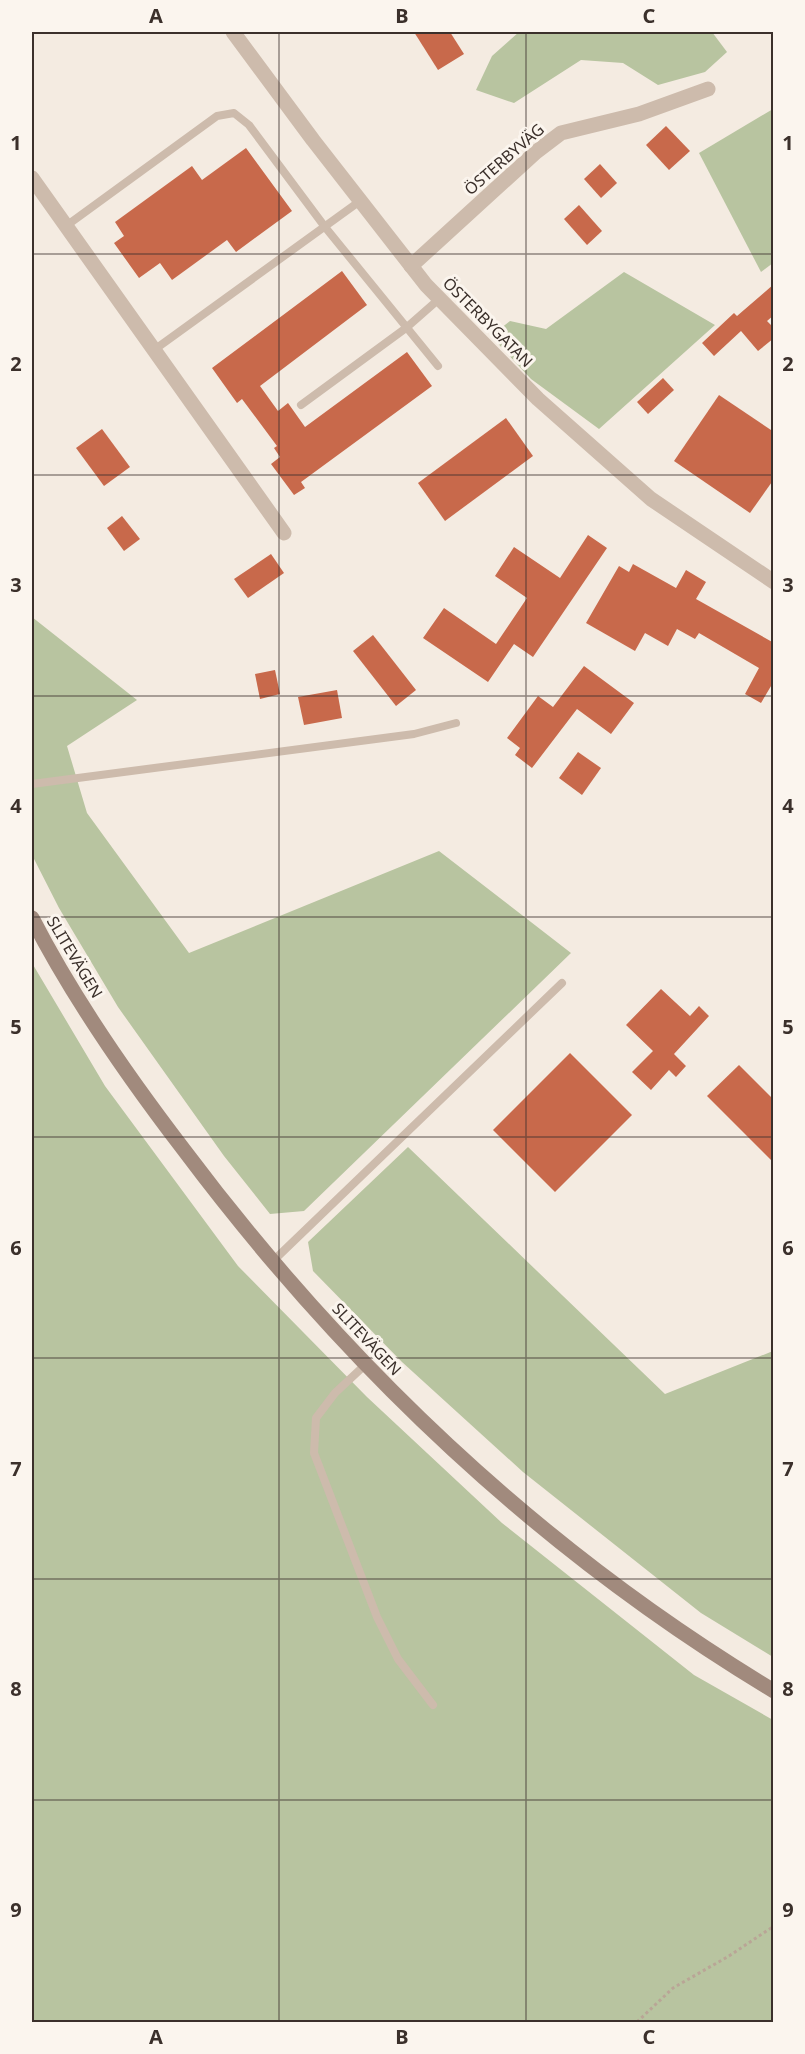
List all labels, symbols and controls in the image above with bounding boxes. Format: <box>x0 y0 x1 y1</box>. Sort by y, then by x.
text: A <box>149 2 163 29</box>
text: B <box>395 2 409 29</box>
text: C <box>643 2 656 29</box>
street label: ÖSTERBYVÄG <box>459 118 549 200</box>
text: 1 <box>10 129 22 156</box>
text: 1 <box>782 129 794 156</box>
street label: ÖSTERBYGATAN <box>438 272 538 372</box>
text: 2 <box>10 350 22 377</box>
text: 2 <box>782 350 794 377</box>
text: 3 <box>10 571 22 598</box>
text: 3 <box>782 571 794 598</box>
text: 4 <box>10 792 22 819</box>
text: 4 <box>782 792 794 819</box>
street label: SLITEVÄGEN <box>42 912 108 1002</box>
text: 5 <box>10 1013 22 1040</box>
text: 5 <box>782 1013 794 1040</box>
text: 6 <box>10 1234 22 1261</box>
text: 6 <box>782 1234 794 1261</box>
street label: SLITEVÄGEN <box>328 1298 406 1380</box>
text: 7 <box>10 1455 22 1482</box>
text: 7 <box>782 1455 794 1482</box>
text: 8 <box>10 1675 22 1702</box>
text: 8 <box>782 1675 794 1702</box>
text: 9 <box>10 1896 22 1923</box>
text: 9 <box>782 1896 794 1923</box>
text: A <box>149 2023 163 2050</box>
text: B <box>395 2023 409 2050</box>
text: C <box>643 2023 656 2050</box>

